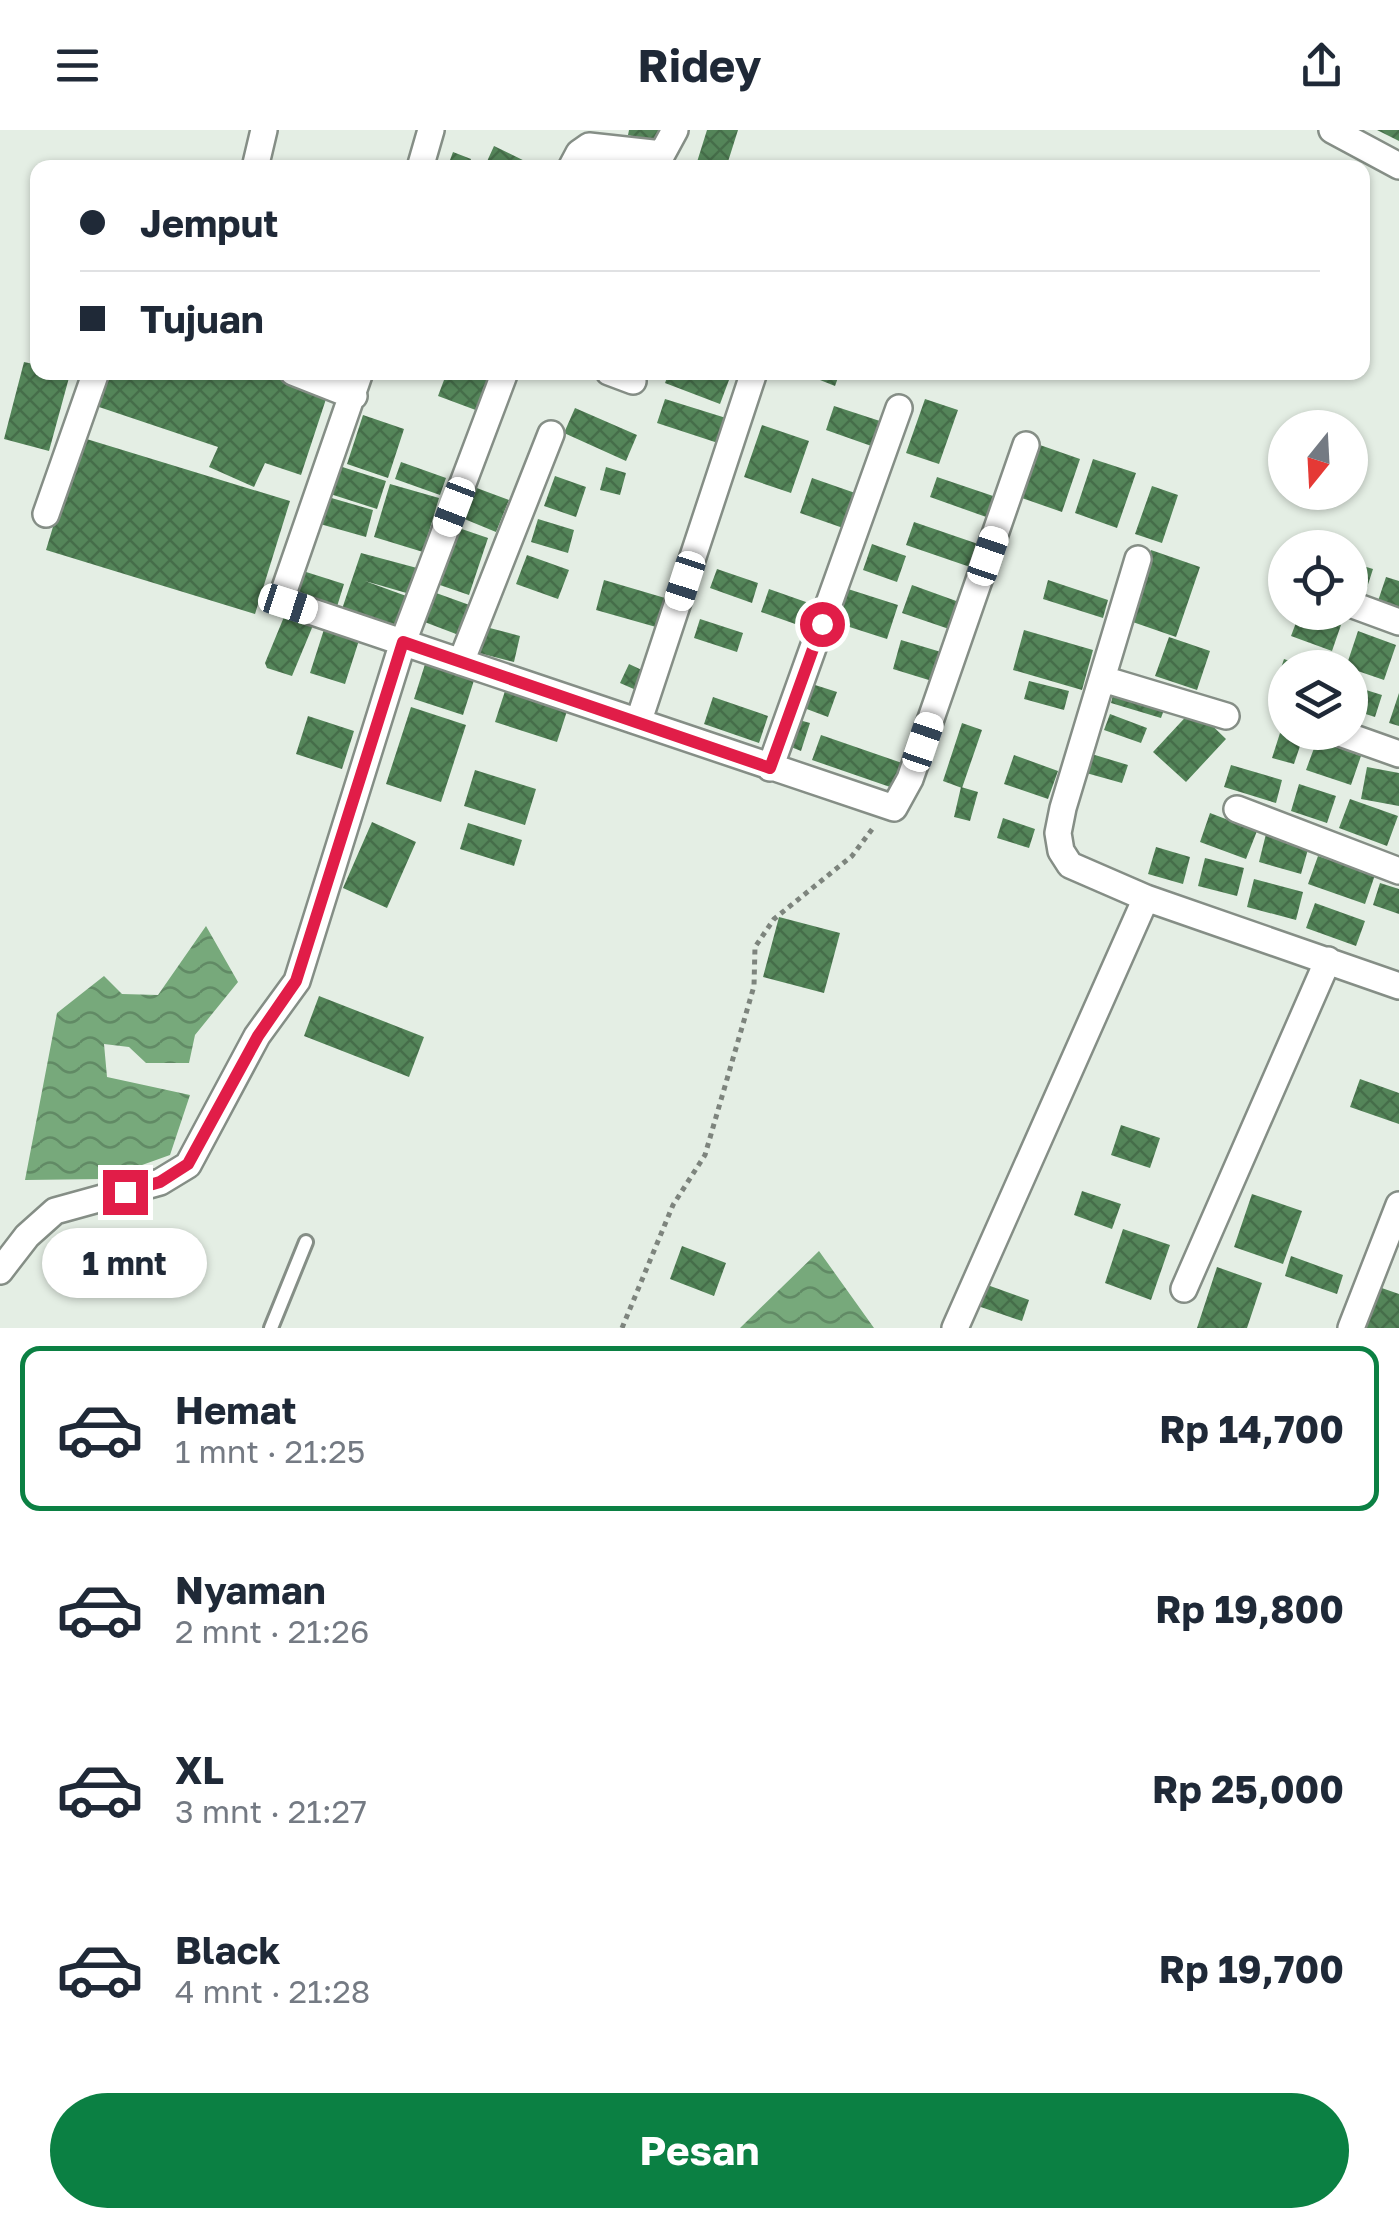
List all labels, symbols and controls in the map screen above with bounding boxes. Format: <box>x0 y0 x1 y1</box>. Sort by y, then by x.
icon: menu <box>50 38 105 93</box>
text: Ridey <box>638 38 761 92</box>
icon: share <box>1294 38 1349 93</box>
text: Jemput <box>140 200 279 245</box>
text: Tujuan <box>140 296 264 341</box>
north arrow <box>1268 410 1368 510</box>
map controls <box>1268 410 1368 750</box>
car <box>429 474 479 540</box>
car <box>964 523 1012 589</box>
button: locate <box>1268 530 1368 630</box>
car <box>661 548 709 614</box>
car <box>255 580 321 628</box>
route start <box>800 602 845 647</box>
button: layers <box>1268 650 1368 750</box>
car <box>899 709 947 775</box>
route end <box>103 1170 148 1215</box>
callout: 1 mnt <box>42 1227 208 1297</box>
text: 1 mnt <box>82 1244 167 1282</box>
icon: car <box>55 1384 145 1474</box>
text: Hemat <box>175 1387 297 1432</box>
text: Rp 14,700 <box>1159 1406 1344 1451</box>
text: 1 mnt · 21:25 <box>175 1432 365 1470</box>
icon: car <box>55 1564 145 1654</box>
text: Nyaman <box>175 1567 326 1612</box>
text: Rp 19,800 <box>1155 1586 1344 1631</box>
text: 2 mnt · 21:26 <box>175 1612 369 1650</box>
icon: car <box>55 1744 145 1834</box>
text: XL <box>175 1747 224 1792</box>
text: Rp 25,000 <box>1152 1766 1344 1811</box>
text: 3 mnt · 21:27 <box>175 1792 367 1830</box>
icon: car <box>55 1924 145 2014</box>
text: Black <box>175 1927 280 1972</box>
text: Rp 19,700 <box>1159 1946 1344 1991</box>
text: 4 mnt · 21:28 <box>175 1972 370 2010</box>
button: Pesan <box>50 2093 1349 2208</box>

